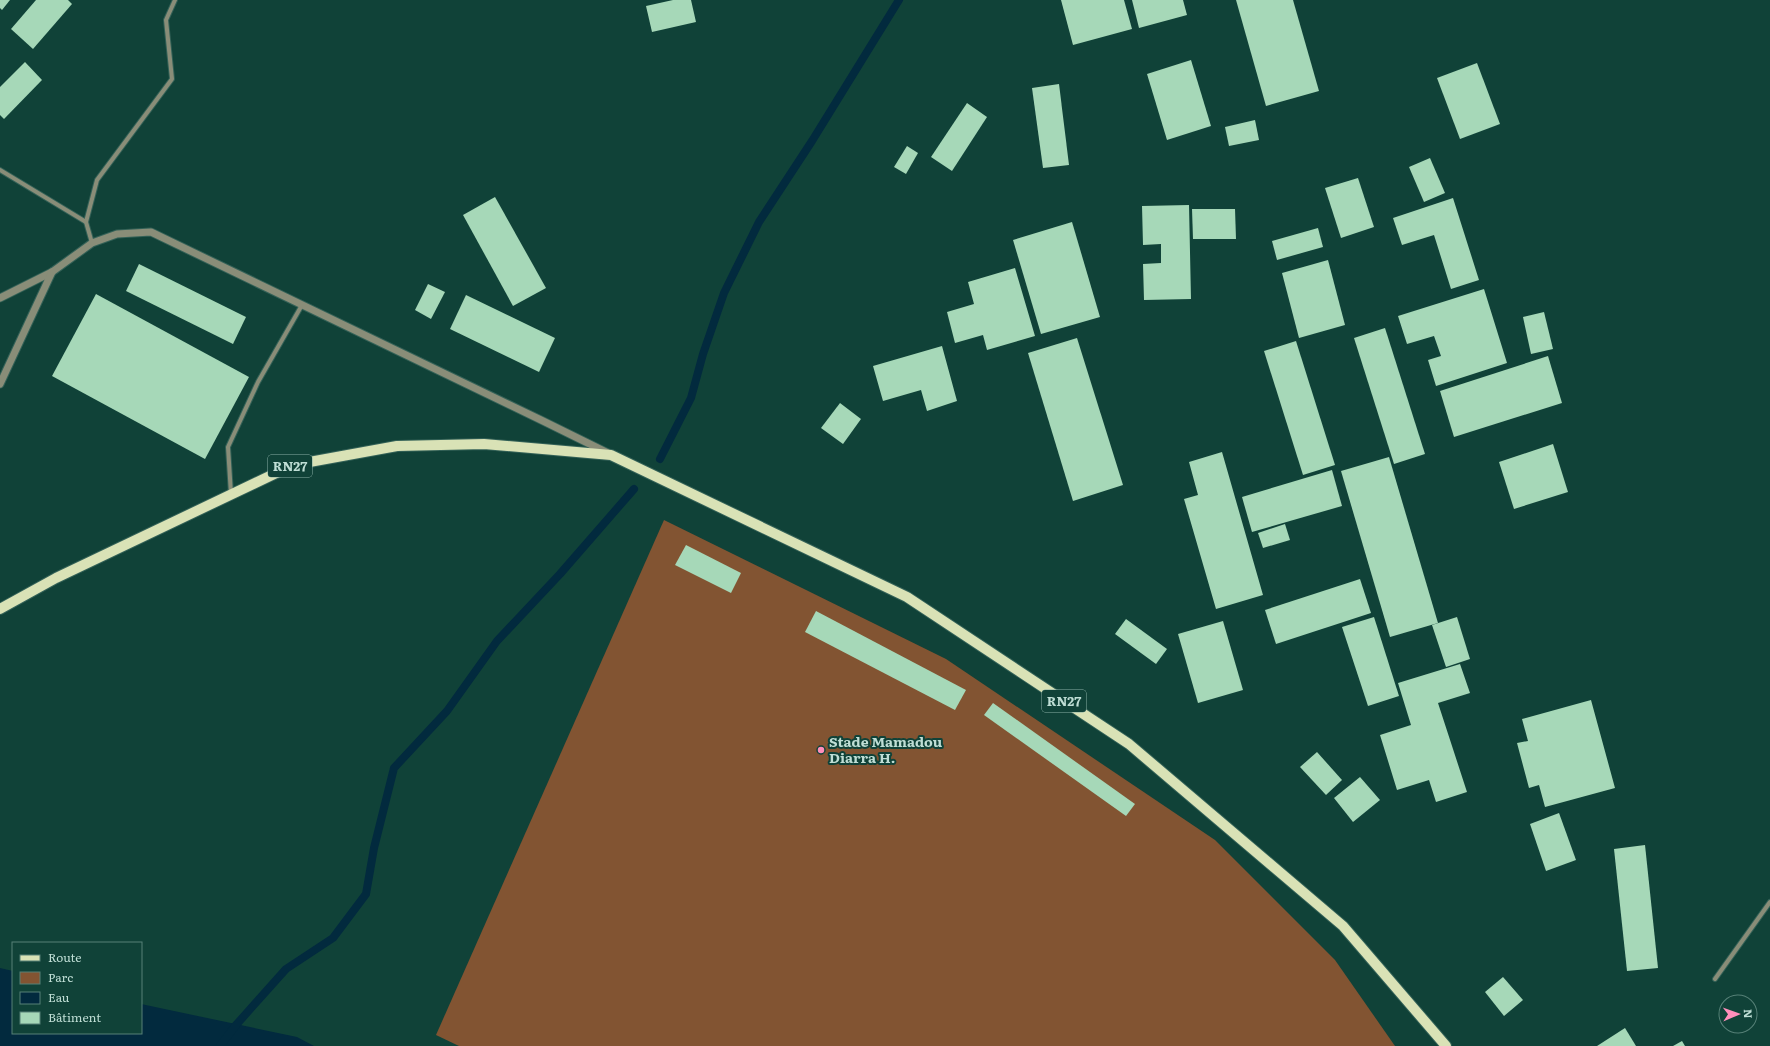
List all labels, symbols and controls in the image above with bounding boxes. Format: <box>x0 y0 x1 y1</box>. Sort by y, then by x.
road number: RN27 <box>268 455 312 477</box>
road number: RN27 <box>1042 690 1086 712</box>
place label: Stade Mamadou Diarra H. <box>829 731 943 767</box>
marker: Stade Mamadou Diarra H. <box>816 745 826 755</box>
legend <box>12 942 142 1034</box>
text: Route <box>48 948 82 966</box>
text: Parc <box>48 968 73 986</box>
text: Eau <box>48 988 70 1006</box>
north arrow <box>1718 994 1758 1034</box>
text: Bâtiment <box>48 1008 101 1026</box>
text: N <box>1741 1009 1757 1019</box>

